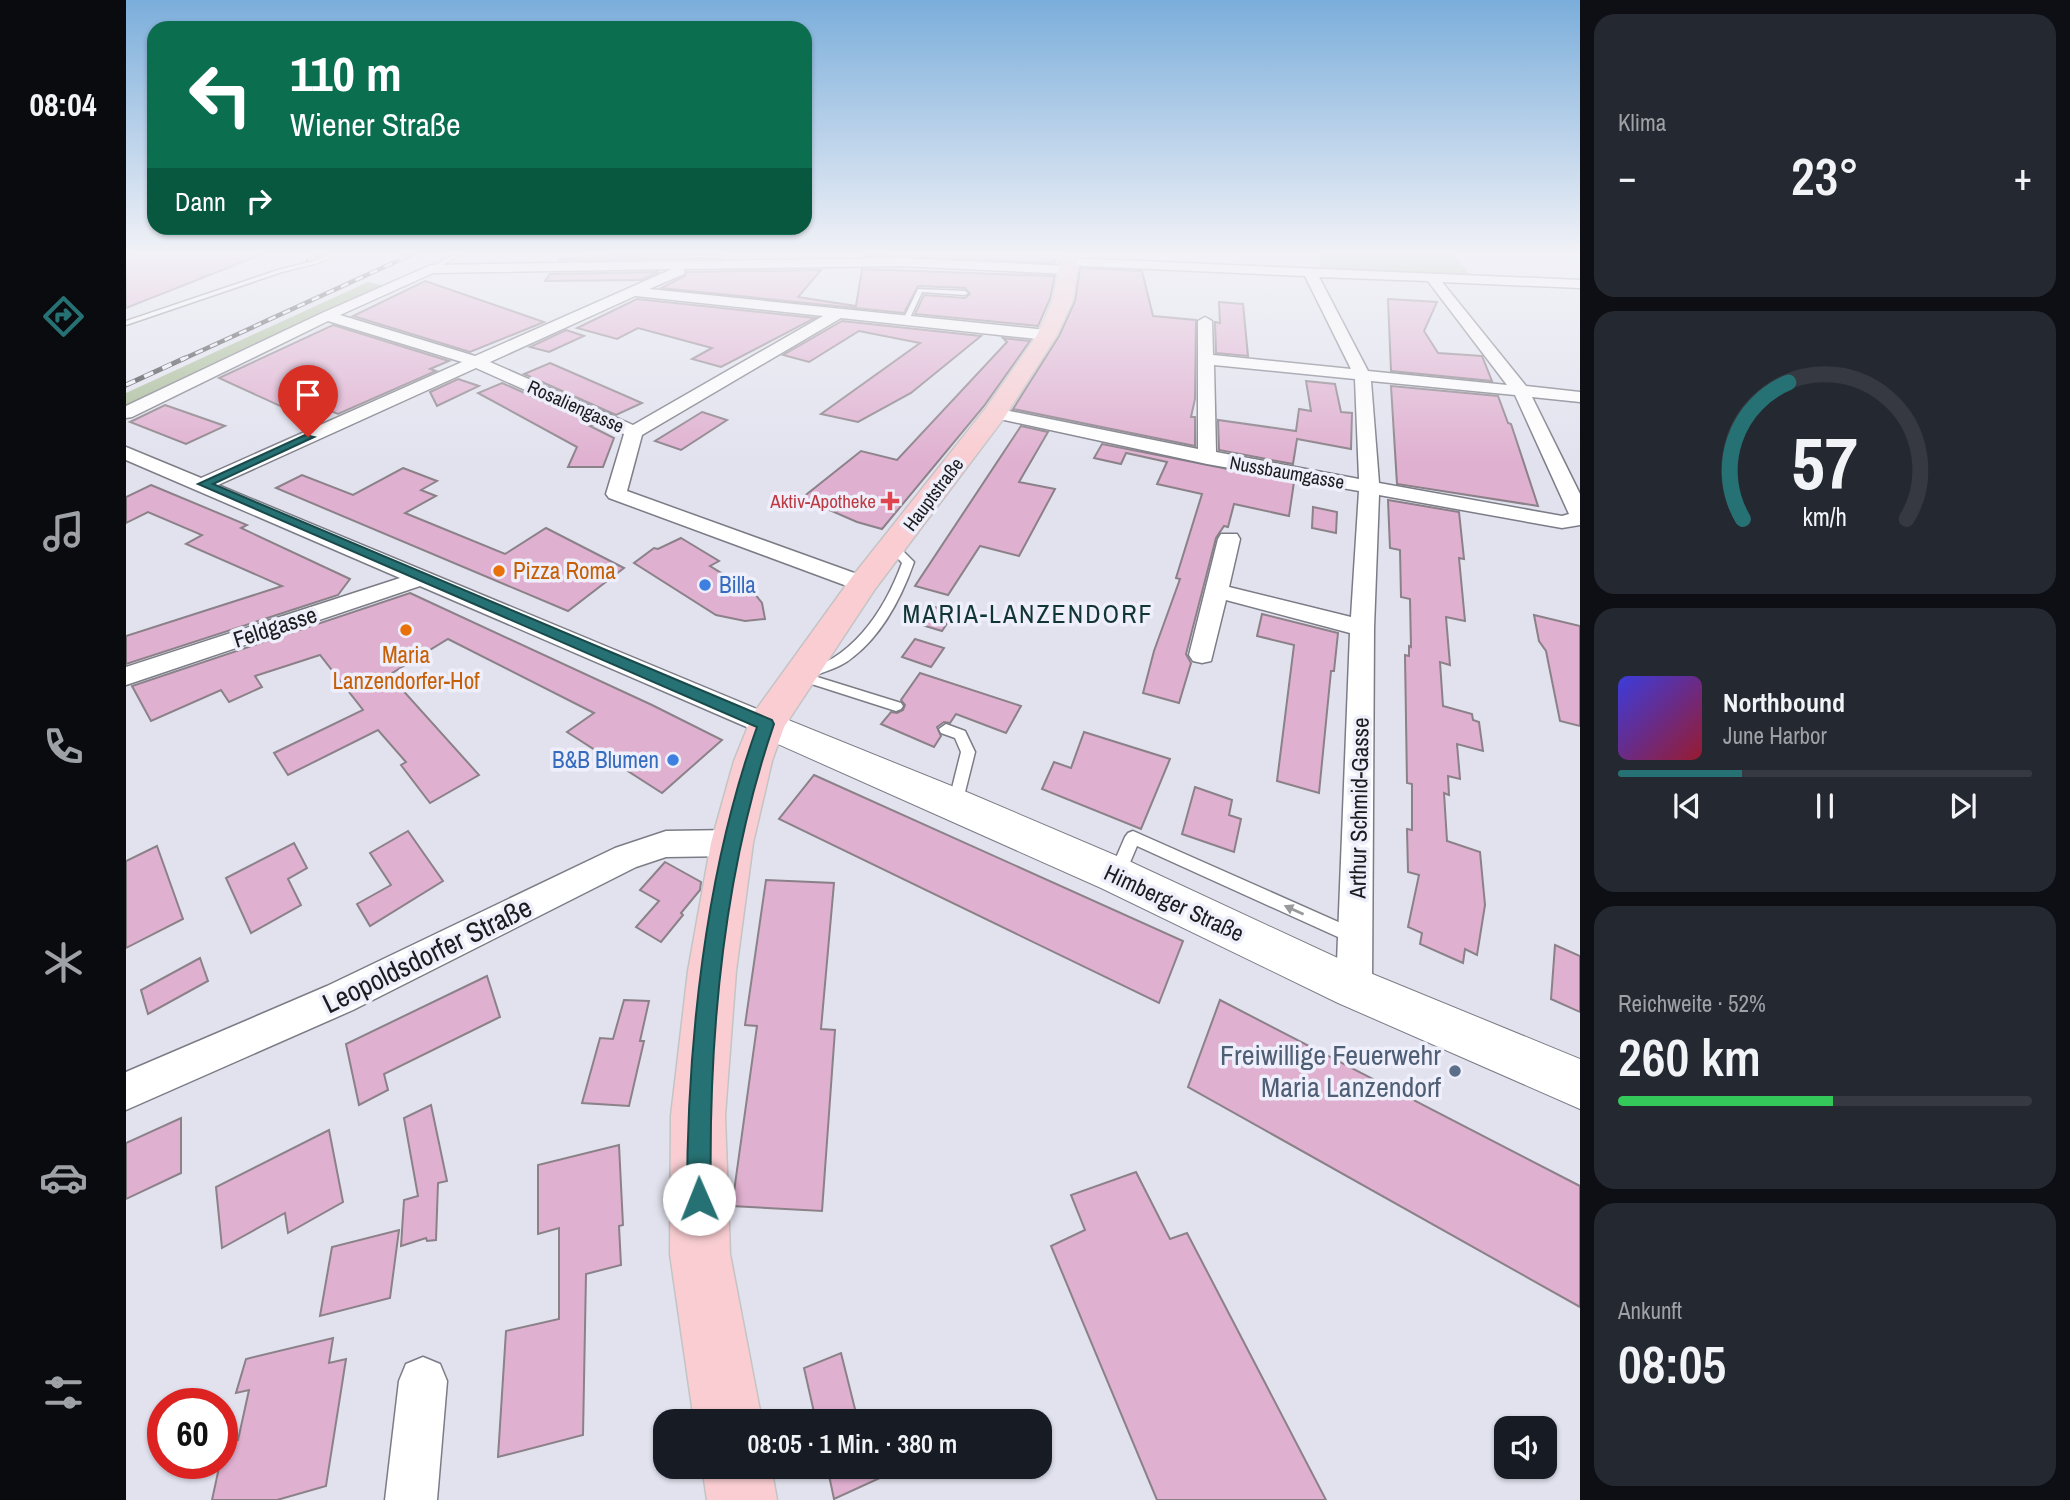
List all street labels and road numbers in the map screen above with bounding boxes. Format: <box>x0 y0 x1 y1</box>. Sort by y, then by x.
street label: Rosaliengasse <box>524 373 628 439</box>
street label: Nussbaumgasse <box>1228 449 1346 495</box>
street label: Hauptstraße <box>897 452 969 536</box>
street label: Feldgasse <box>229 598 321 655</box>
street label: Arthur Schmid-Gasse <box>1341 717 1376 900</box>
street label: Himberger Straße <box>1099 857 1249 948</box>
street label: Leopoldsdorfer Straße <box>316 888 538 1022</box>

